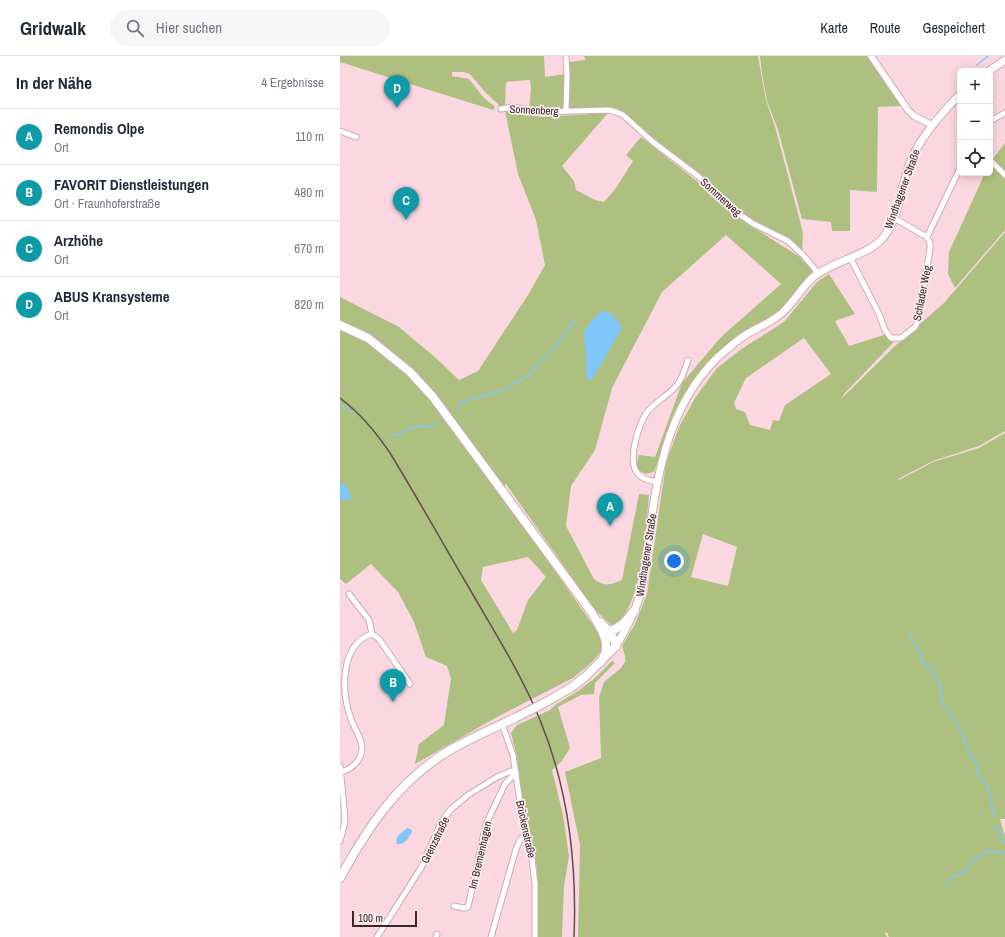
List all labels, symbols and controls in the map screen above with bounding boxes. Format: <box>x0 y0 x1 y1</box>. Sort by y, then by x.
search box <box>110 10 390 46</box>
text: Gridwalk <box>20 15 86 41</box>
icon: search <box>124 17 146 39</box>
text: Hier suchen <box>156 17 222 38</box>
text: Karte <box>820 19 848 37</box>
text: Route <box>870 19 900 37</box>
text: Gespeichert <box>922 19 985 37</box>
map controls <box>957 68 993 176</box>
button: + <box>957 68 993 104</box>
text: In der Nähe <box>16 71 92 94</box>
text: 4 Ergebnisse <box>261 74 324 91</box>
pin: D <box>384 75 410 108</box>
street label: Sonnenberg <box>509 102 559 118</box>
button: − <box>957 104 993 140</box>
text: Remondis Olpe <box>54 118 144 139</box>
text: A <box>25 128 33 145</box>
text: 110 m <box>295 128 324 145</box>
text: Ort <box>54 139 69 156</box>
button: locate <box>957 140 993 176</box>
street label: Windhagener Straße <box>881 147 923 231</box>
text: FAVORIT Dienstleistungen <box>54 174 209 195</box>
street label: Sommerweg <box>698 175 744 219</box>
text: B <box>25 184 33 201</box>
text: 480 m <box>294 184 324 201</box>
pin: C <box>393 187 419 220</box>
text: Ort · Fraunhoferstraße <box>54 195 160 212</box>
text: Arzhöhe <box>54 230 103 251</box>
text: C <box>25 240 33 257</box>
text: 670 m <box>294 240 324 257</box>
text: Ort <box>54 251 69 268</box>
street label: Schlader Weg <box>910 264 934 322</box>
text: ABUS Kransysteme <box>54 286 170 307</box>
text: D <box>25 296 33 313</box>
text: 820 m <box>294 296 324 313</box>
text: Ort <box>54 307 69 324</box>
pin: A <box>597 493 623 526</box>
street label: Windhagener Straße <box>633 513 659 597</box>
your location <box>664 551 684 571</box>
pin: B <box>380 669 406 702</box>
street label: Brückenstraße <box>513 799 539 859</box>
street label: Grenzstraße <box>418 814 452 866</box>
street label: Im Bremenhagen <box>465 820 495 890</box>
scale bar <box>352 909 417 928</box>
text: 100 m <box>358 911 383 925</box>

